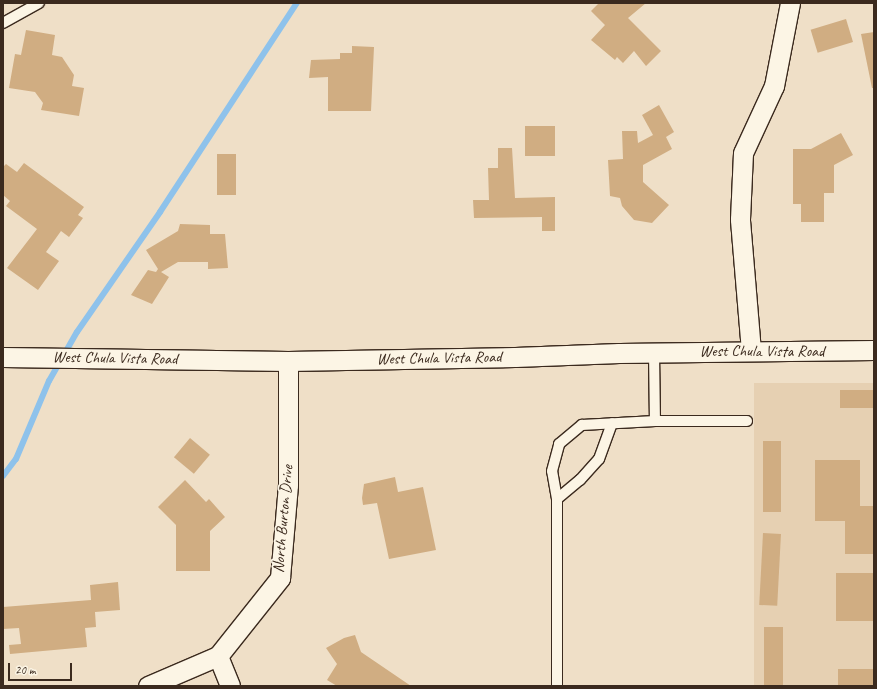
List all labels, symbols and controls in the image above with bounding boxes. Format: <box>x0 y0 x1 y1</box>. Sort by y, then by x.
street label: West Chula Vista Road <box>700 341 824 361</box>
street label: West Chula Vista Road <box>53 347 177 369</box>
street label: West Chula Vista Road <box>377 347 501 369</box>
street label: North Burton Drive <box>269 464 297 574</box>
scale bar <box>10 655 74 681</box>
text: 20 m <box>15 662 35 678</box>

